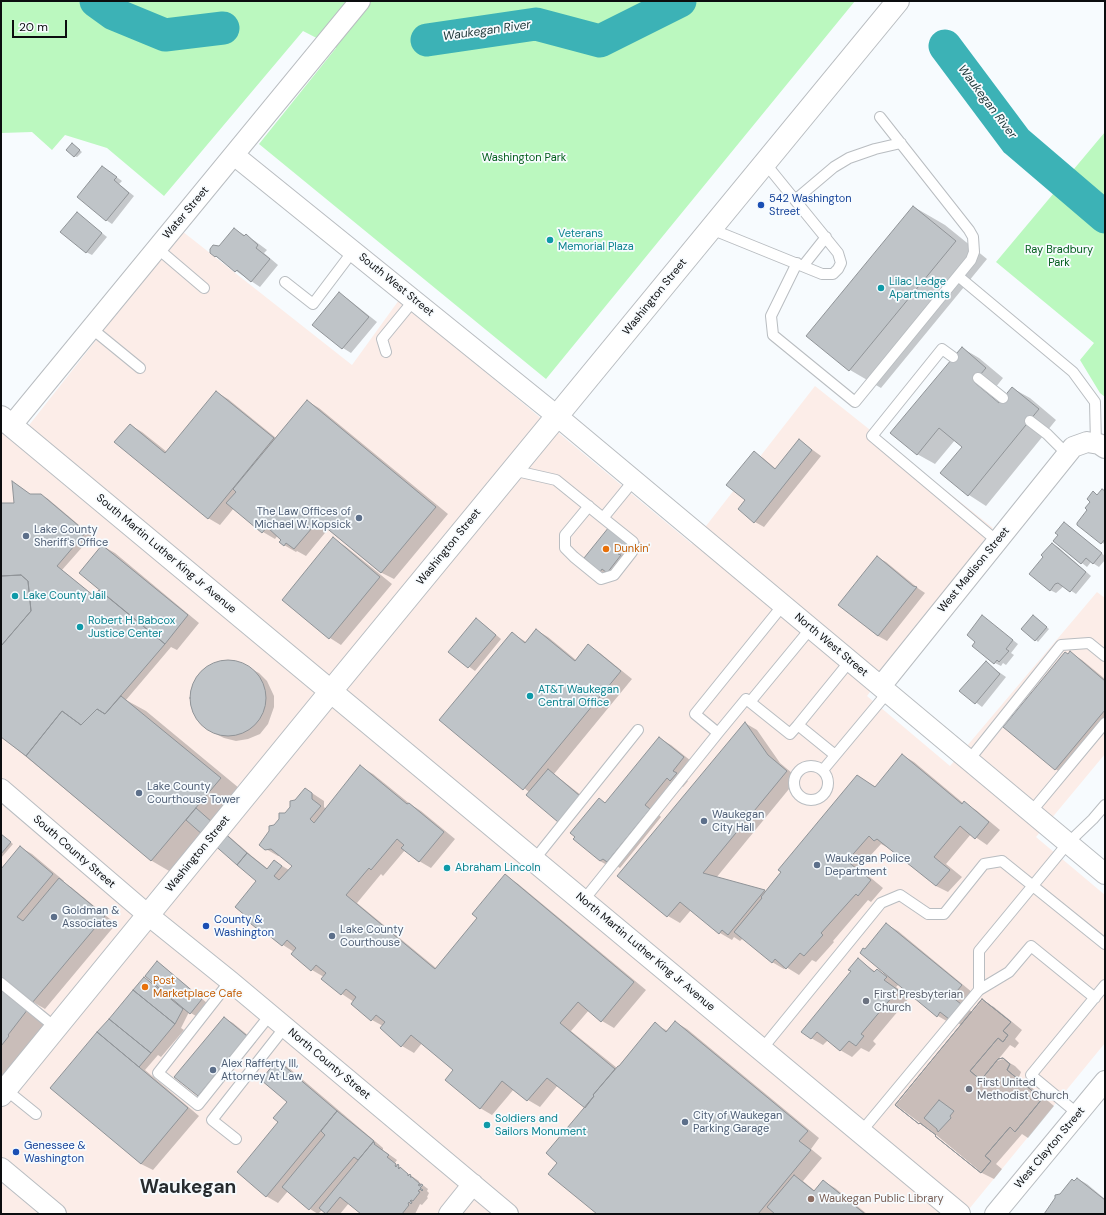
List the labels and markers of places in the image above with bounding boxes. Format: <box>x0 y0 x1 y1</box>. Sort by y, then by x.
place label: 542 Washington Street <box>769 192 852 218</box>
marker: 542 Washington Street <box>756 200 766 210</box>
place label: Veterans Memorial Plaza <box>558 227 634 253</box>
marker: Veterans Memorial Plaza <box>545 235 555 245</box>
place label: Lilac Ledge Apartments <box>889 275 950 301</box>
marker: Lilac Ledge Apartments <box>876 283 886 293</box>
place label: The Law Offices of Michael W. Kopsick <box>254 505 351 531</box>
marker: The Law Offices of Michael W. Kopsick <box>354 513 364 523</box>
place label: Lake County Sheriff's Office <box>34 523 108 549</box>
marker: Lake County Sheriff's Office <box>21 531 31 541</box>
place label: Dunkin' <box>614 542 650 556</box>
marker: Dunkin' <box>601 544 611 554</box>
place label: Lake County Jail <box>23 589 106 603</box>
marker: Lake County Jail <box>10 591 20 601</box>
place label: Robert H. Babcox Justice Center <box>88 614 175 640</box>
marker: Robert H. Babcox Justice Center <box>75 622 85 632</box>
place label: AT&T Waukegan Central Office <box>538 683 619 709</box>
marker: AT&T Waukegan Central Office <box>525 691 535 701</box>
place label: Lake County Courthouse Tower <box>147 780 240 806</box>
marker: Lake County Courthouse Tower <box>134 788 144 798</box>
place label: Waukegan City Hall <box>712 808 764 834</box>
marker: Waukegan City Hall <box>699 816 709 826</box>
place label: Waukegan Police Department <box>825 852 910 878</box>
marker: Waukegan Police Department <box>812 860 822 870</box>
place label: Abraham Lincoln <box>455 861 541 875</box>
marker: Abraham Lincoln <box>442 863 452 873</box>
place label: Goldman & Associates <box>62 904 119 930</box>
marker: Goldman & Associates <box>49 912 59 922</box>
place label: County & Washington <box>214 913 274 939</box>
marker: County & Washington <box>201 921 211 931</box>
place label: Lake County Courthouse <box>340 923 404 949</box>
marker: Lake County Courthouse <box>327 931 337 941</box>
place label: Post Marketplace Cafe <box>153 974 242 1000</box>
marker: Post Marketplace Cafe <box>140 982 150 992</box>
place label: First Presbyterian Church <box>874 988 963 1014</box>
marker: First Presbyterian Church <box>861 996 871 1006</box>
place label: Alex Rafferty III, Attorney At Law <box>221 1057 302 1083</box>
marker: Alex Rafferty III, Attorney At Law <box>208 1065 218 1075</box>
place label: First United Methodist Church <box>977 1076 1069 1102</box>
marker: First United Methodist Church <box>964 1084 974 1094</box>
place label: City of Waukegan Parking Garage <box>693 1109 782 1135</box>
place label: Soldiers and Sailors Monument <box>495 1112 587 1138</box>
marker: City of Waukegan Parking Garage <box>680 1117 690 1127</box>
marker: Soldiers and Sailors Monument <box>482 1120 492 1130</box>
place label: Genessee & Washington <box>24 1139 86 1165</box>
marker: Genessee & Washington <box>11 1147 21 1157</box>
place label: Waukegan Public Library <box>819 1192 944 1206</box>
marker: Waukegan Public Library <box>806 1194 816 1204</box>

